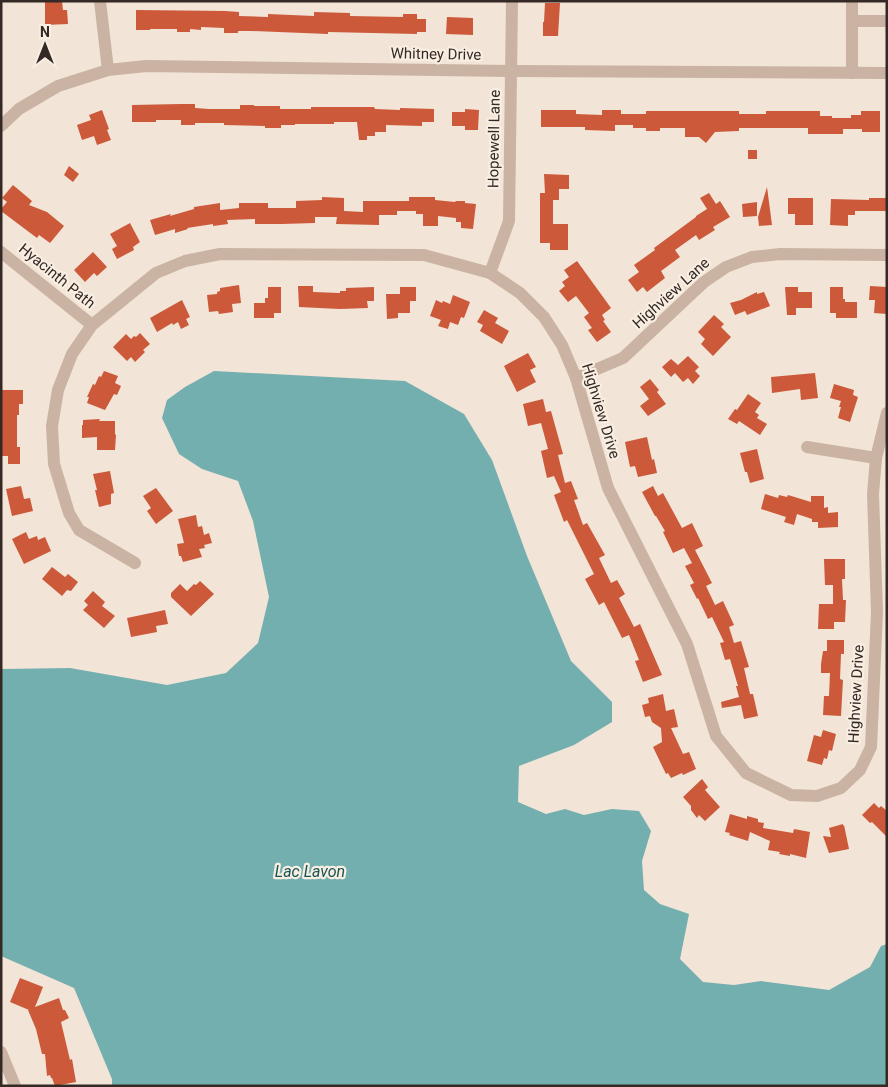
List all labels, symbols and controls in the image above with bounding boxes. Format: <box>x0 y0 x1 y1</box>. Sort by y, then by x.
north arrow <box>20 20 70 70</box>
text: N <box>40 24 50 40</box>
street label: Whitney Drive <box>390 44 482 64</box>
street label: Hopewell Lane <box>484 90 504 188</box>
street label: Hyacinth Path <box>15 240 99 312</box>
street label: Highview Lane <box>629 254 713 332</box>
street label: Highview Drive <box>578 361 624 461</box>
street label: Highview Drive <box>844 644 868 744</box>
water label: Lac Lavon <box>275 862 345 881</box>

